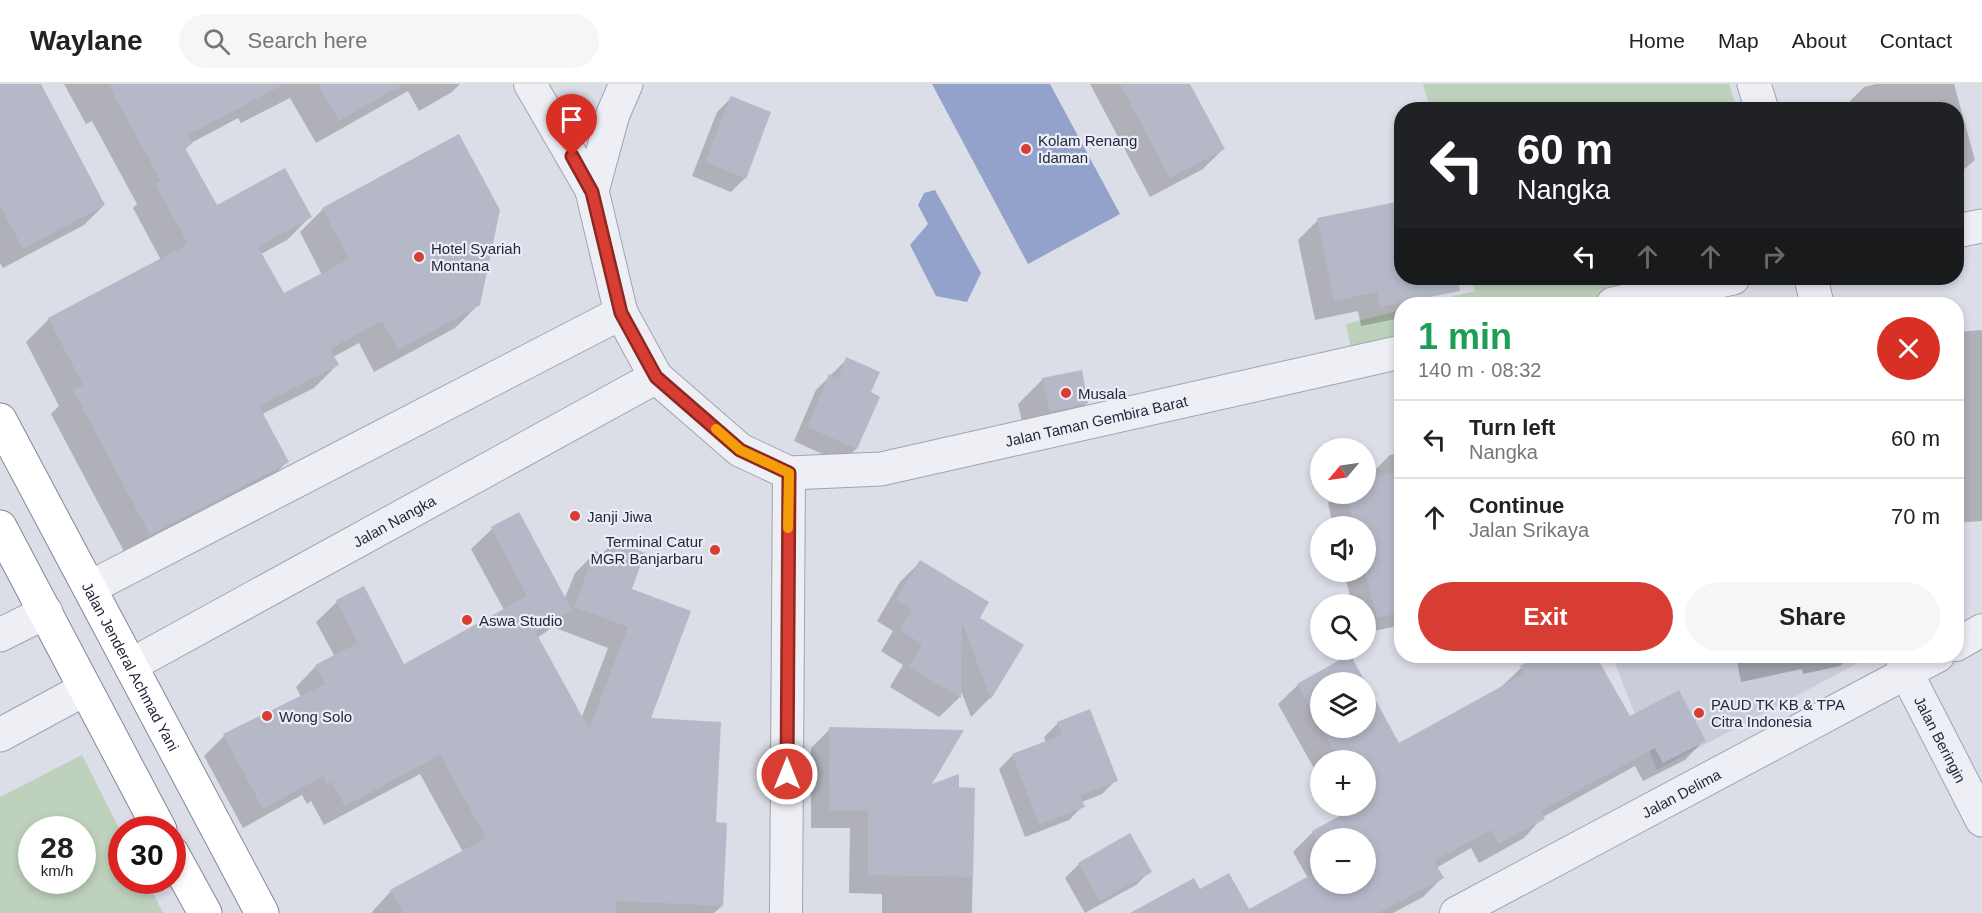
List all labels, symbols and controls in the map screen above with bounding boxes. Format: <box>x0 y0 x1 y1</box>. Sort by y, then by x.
search box <box>179 14 599 68</box>
text: Waylane <box>30 25 143 56</box>
icon: search <box>200 25 233 58</box>
text: Search here <box>248 28 367 53</box>
text: Home <box>1629 29 1685 52</box>
text: Map <box>1718 29 1759 52</box>
text: About <box>1792 29 1847 52</box>
text: Contact <box>1880 29 1952 52</box>
pin <box>546 94 597 156</box>
icon: arrive <box>555 103 588 136</box>
icon: left <box>1418 126 1496 204</box>
text: 60 m <box>1517 126 1613 173</box>
place label: Kolam Renang Idaman <box>1038 132 1137 166</box>
marker: Kolam Renang Idaman <box>1019 142 1033 156</box>
text: Nangka <box>1517 175 1610 205</box>
place label: Hotel Syariah Montana <box>431 240 521 274</box>
icon: left <box>1568 240 1601 273</box>
icon: ahead <box>1631 240 1664 273</box>
icon: ahead <box>1694 240 1727 273</box>
icon: right <box>1757 240 1790 273</box>
marker: Hotel Syariah Montana <box>412 250 426 264</box>
text: 1 min <box>1418 316 1512 357</box>
button: close <box>1877 317 1940 380</box>
text: 140 m · 08:32 <box>1418 359 1541 381</box>
place label: Musala <box>1078 385 1127 402</box>
marker: Musala <box>1059 386 1073 400</box>
street label: Jalan Taman Gembira Barat <box>1003 392 1190 449</box>
text: Turn left <box>1469 415 1555 440</box>
icon: left <box>1418 423 1451 456</box>
text: 60 m <box>1891 426 1940 451</box>
north arrow <box>1310 438 1376 504</box>
map controls <box>1310 438 1376 894</box>
text: Nangka <box>1469 441 1538 463</box>
street label: Jalan Nangka <box>350 491 439 550</box>
text: Continue <box>1469 493 1564 518</box>
icon: ahead <box>1418 501 1451 534</box>
text: 70 m <box>1891 504 1940 529</box>
place label: Janji Jiwa <box>587 508 653 525</box>
marker: Janji Jiwa <box>568 509 582 523</box>
button: sound <box>1310 516 1376 582</box>
text: Jalan Srikaya <box>1469 519 1589 541</box>
place label: Terminal Catur MGR Banjarbaru <box>590 533 703 567</box>
marker: Terminal Catur MGR Banjarbaru <box>708 543 722 557</box>
street label: Jalan Jenderal Achmad Yani <box>79 579 183 754</box>
button: Exit <box>1418 582 1673 651</box>
button: Share <box>1685 582 1940 651</box>
button: search <box>1310 594 1376 660</box>
place label: Aswa Studio <box>479 612 562 629</box>
marker: Aswa Studio <box>460 613 474 627</box>
button: layers <box>1310 672 1376 738</box>
street label: Jalan Beringin <box>1911 693 1970 785</box>
place label: PAUD TK KB & TPA Citra Indonesia <box>1711 696 1845 730</box>
marker: PAUD TK KB & TPA Citra Indonesia <box>1692 706 1706 720</box>
place label: Wong Solo <box>279 708 352 725</box>
marker: Wong Solo <box>260 709 274 723</box>
position arrow <box>755 742 819 806</box>
button: + <box>1310 750 1376 816</box>
street label: Jalan Delima <box>1639 765 1724 821</box>
speed limit sign: 30 <box>108 816 186 894</box>
button: − <box>1310 828 1376 894</box>
text: 28 <box>40 831 74 864</box>
text: km/h <box>41 862 73 879</box>

